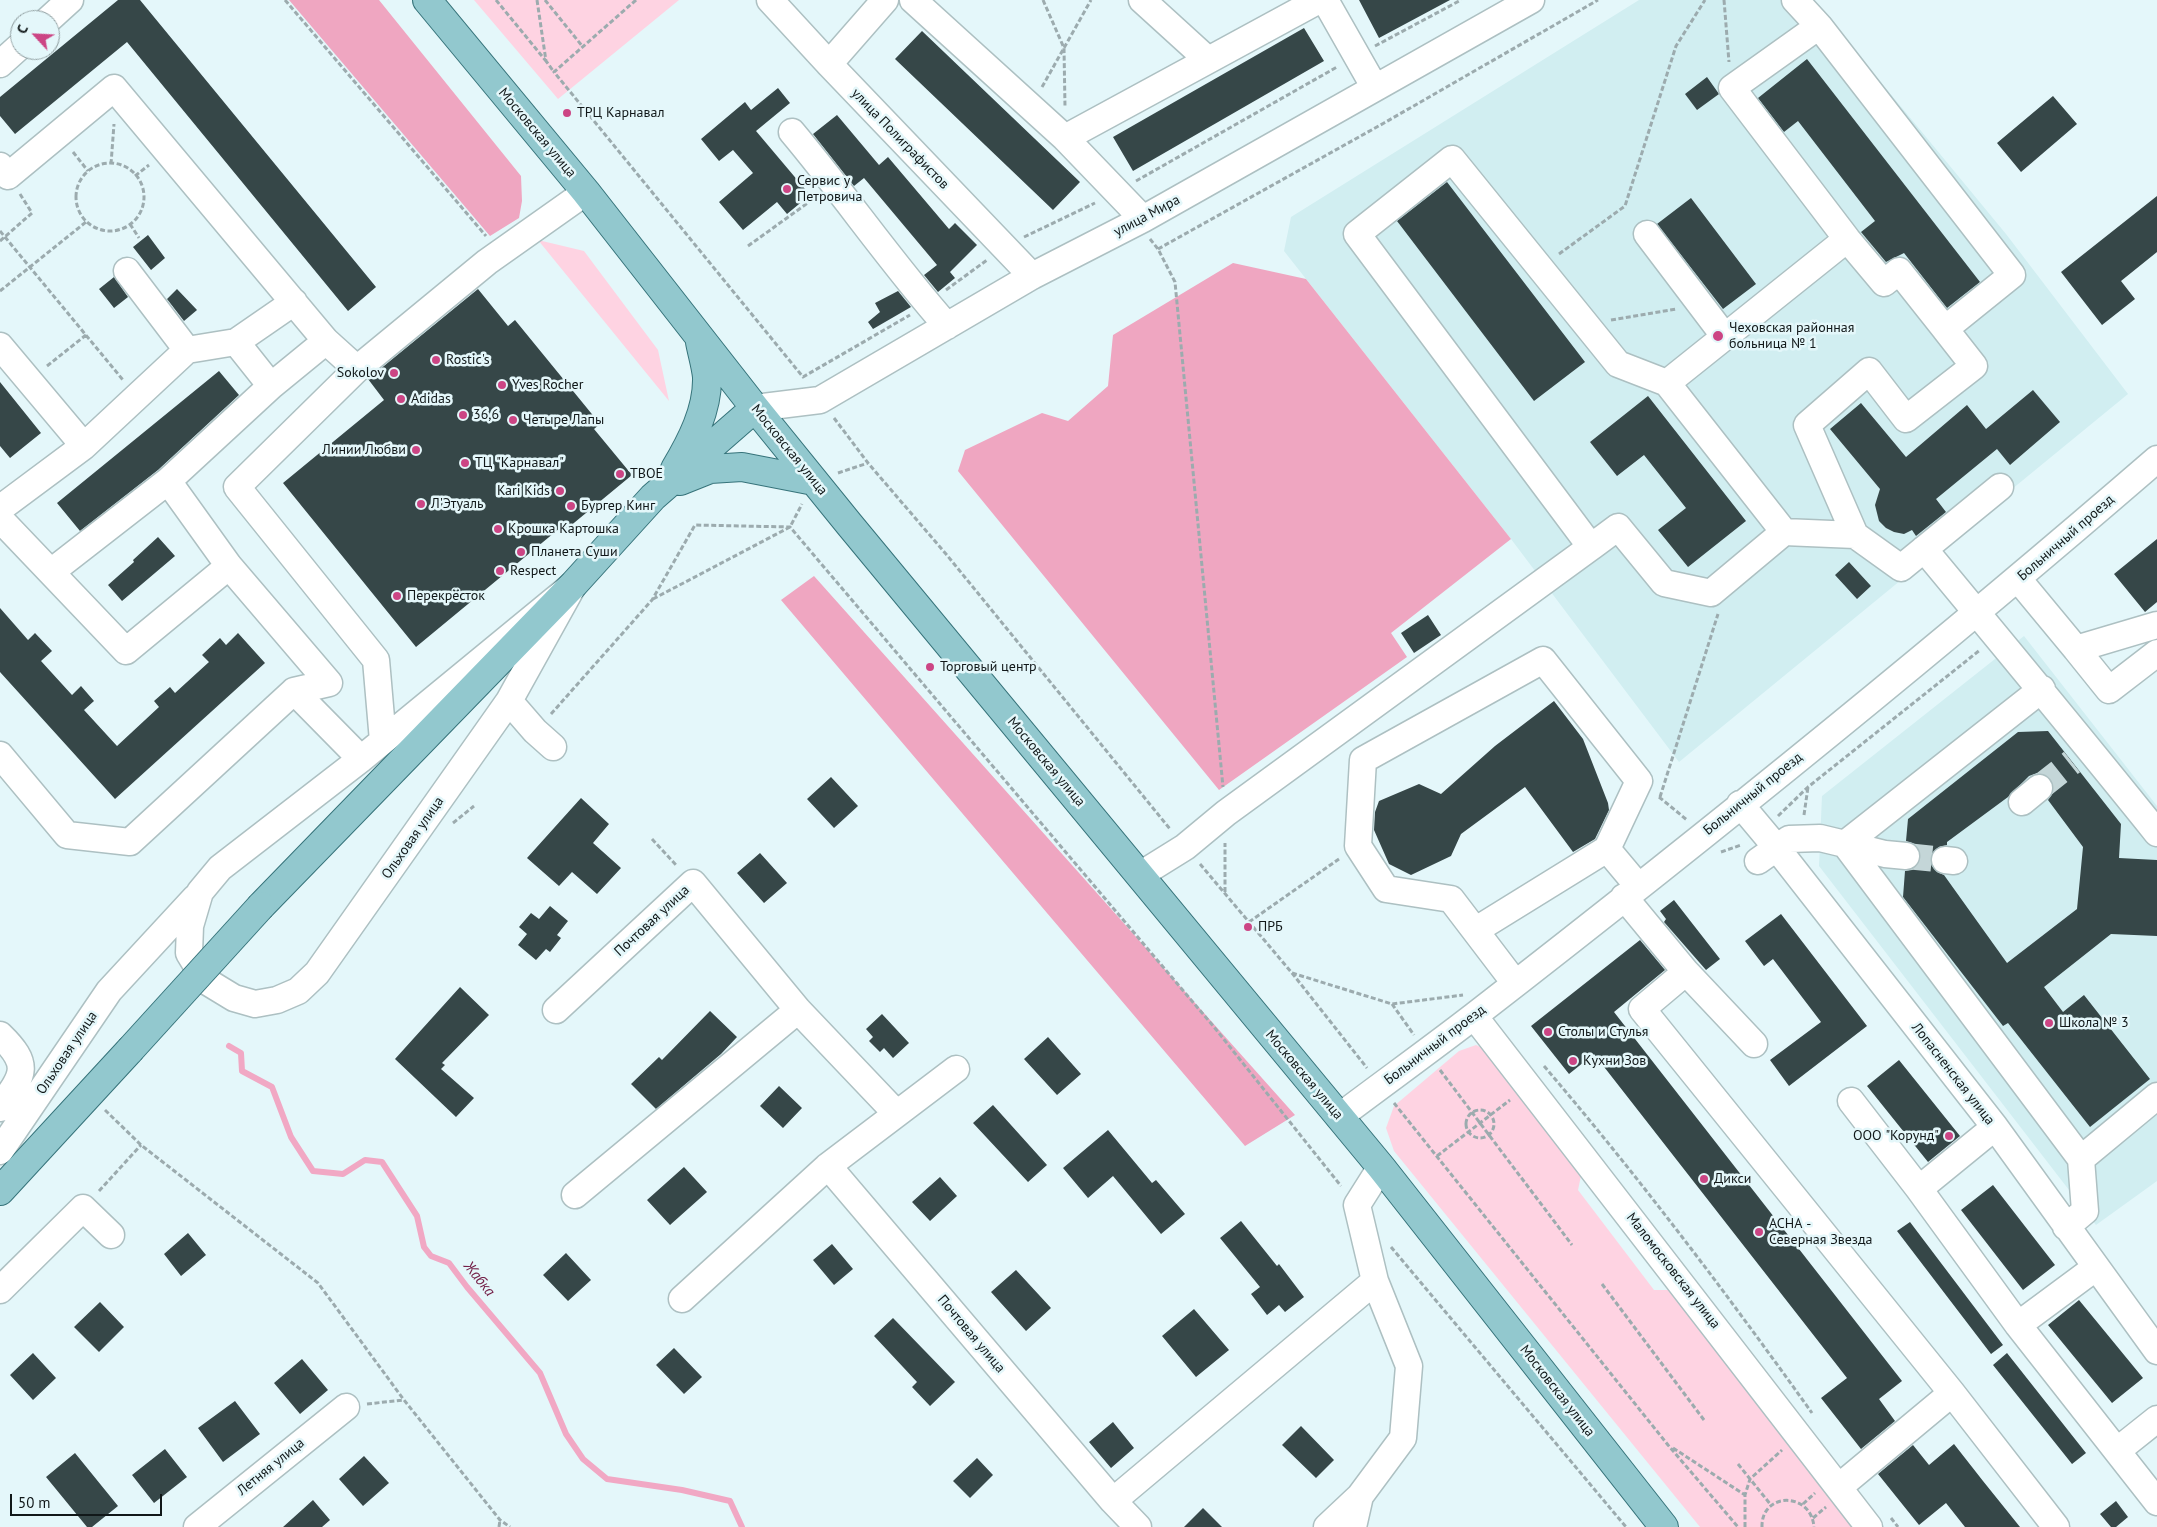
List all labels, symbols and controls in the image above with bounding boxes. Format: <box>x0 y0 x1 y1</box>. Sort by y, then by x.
north arrow <box>10 10 60 60</box>
text: С <box>12 22 32 36</box>
street label: Московская улица <box>495 85 579 181</box>
street label: улица Полиграфистов <box>848 85 952 193</box>
place label: ТРЦ Карнавал <box>577 105 664 121</box>
marker: ТРЦ Карнавал <box>561 107 573 119</box>
place label: Сервис у Петровича <box>797 173 862 206</box>
marker: Сервис у Петровича <box>781 183 793 195</box>
street label: улица Мира <box>1111 192 1183 240</box>
place label: Чеховская районная больница № 1 <box>1729 320 1854 352</box>
marker: Чеховская районная больница № 1 <box>1711 329 1725 343</box>
place label: Rostic's <box>446 352 490 368</box>
marker: Rostic's <box>430 354 442 366</box>
place label: Sokolov <box>337 365 384 381</box>
marker: Sokolov <box>388 367 400 379</box>
place label: Yves Rocher <box>512 377 583 393</box>
marker: Yves Rocher <box>496 379 508 391</box>
place label: Adidas <box>411 391 451 407</box>
marker: Adidas <box>395 393 407 405</box>
street label: Московская улица <box>747 401 831 499</box>
place label: 36,6 <box>473 407 499 423</box>
marker: 36,6 <box>457 409 469 421</box>
place label: Четыре Лапы <box>523 412 604 428</box>
marker: Четыре Лапы <box>507 414 519 426</box>
place label: Линии Любви <box>322 442 406 458</box>
marker: Линии Любви <box>410 444 422 456</box>
place label: ТЦ "Карнавал" <box>475 455 564 471</box>
marker: ТЦ "Карнавал" <box>459 457 471 469</box>
place label: ТВОЕ <box>630 466 663 482</box>
marker: ТВОЕ <box>614 468 626 480</box>
place label: Kari Kids <box>497 483 550 499</box>
marker: Kari Kids <box>554 485 566 497</box>
street label: Больничный проезд <box>2014 492 2118 584</box>
place label: Л'Этуаль <box>431 496 483 512</box>
marker: Л'Этуаль <box>415 498 427 510</box>
place label: Бургер Кинг <box>581 498 655 514</box>
marker: Бургер Кинг <box>565 500 577 512</box>
place label: Крошка Картошка <box>508 521 619 537</box>
marker: Крошка Картошка <box>492 523 504 535</box>
place label: Планета Суши <box>531 544 618 560</box>
marker: Планета Суши <box>515 546 527 558</box>
place label: Respect <box>510 563 556 579</box>
marker: Respect <box>494 565 506 577</box>
place label: Перекрёсток <box>407 588 485 604</box>
marker: Перекрёсток <box>391 590 403 602</box>
place label: Торговый центр <box>940 659 1037 675</box>
marker: Торговый центр <box>924 661 936 673</box>
street label: Московская улица <box>1004 714 1088 810</box>
street label: Больничный проезд <box>1700 749 1806 839</box>
street label: Ольховая улица <box>378 794 448 882</box>
street label: Почтовая улица <box>611 882 693 960</box>
place label: ПРБ <box>1258 919 1283 935</box>
marker: ПРБ <box>1242 921 1254 933</box>
street label: Больничный проезд <box>1381 1001 1489 1089</box>
street label: Ольховая улица <box>33 1008 101 1098</box>
place label: Школа № 3 <box>2059 1015 2129 1031</box>
marker: Школа № 3 <box>2043 1017 2055 1029</box>
street label: Лопасненская улица <box>1908 1020 1998 1128</box>
place label: Столы и Стулья <box>1558 1024 1649 1040</box>
marker: Столы и Стулья <box>1542 1026 1554 1038</box>
street label: Московская улица <box>1262 1027 1346 1123</box>
place label: Кухни Зов <box>1583 1053 1646 1069</box>
marker: Кухни Зов <box>1567 1055 1579 1067</box>
place label: ООО "Корунд" <box>1853 1128 1939 1144</box>
marker: ООО "Корунд" <box>1943 1130 1955 1142</box>
place label: Дикси <box>1714 1171 1752 1187</box>
marker: Дикси <box>1698 1173 1710 1185</box>
street label: Маломосковская улица <box>1623 1210 1723 1332</box>
place label: АСНА - Северная Звезда <box>1769 1216 1873 1248</box>
marker: АСНА - Северная Звезда <box>1753 1226 1765 1238</box>
water label: Жабка <box>459 1258 499 1300</box>
street label: Почтовая улица <box>934 1292 1008 1376</box>
street label: Московская улица <box>1516 1342 1598 1440</box>
street label: Летняя улица <box>234 1435 308 1499</box>
scale bar <box>12 1484 165 1516</box>
text: 50 m <box>18 1493 51 1512</box>

